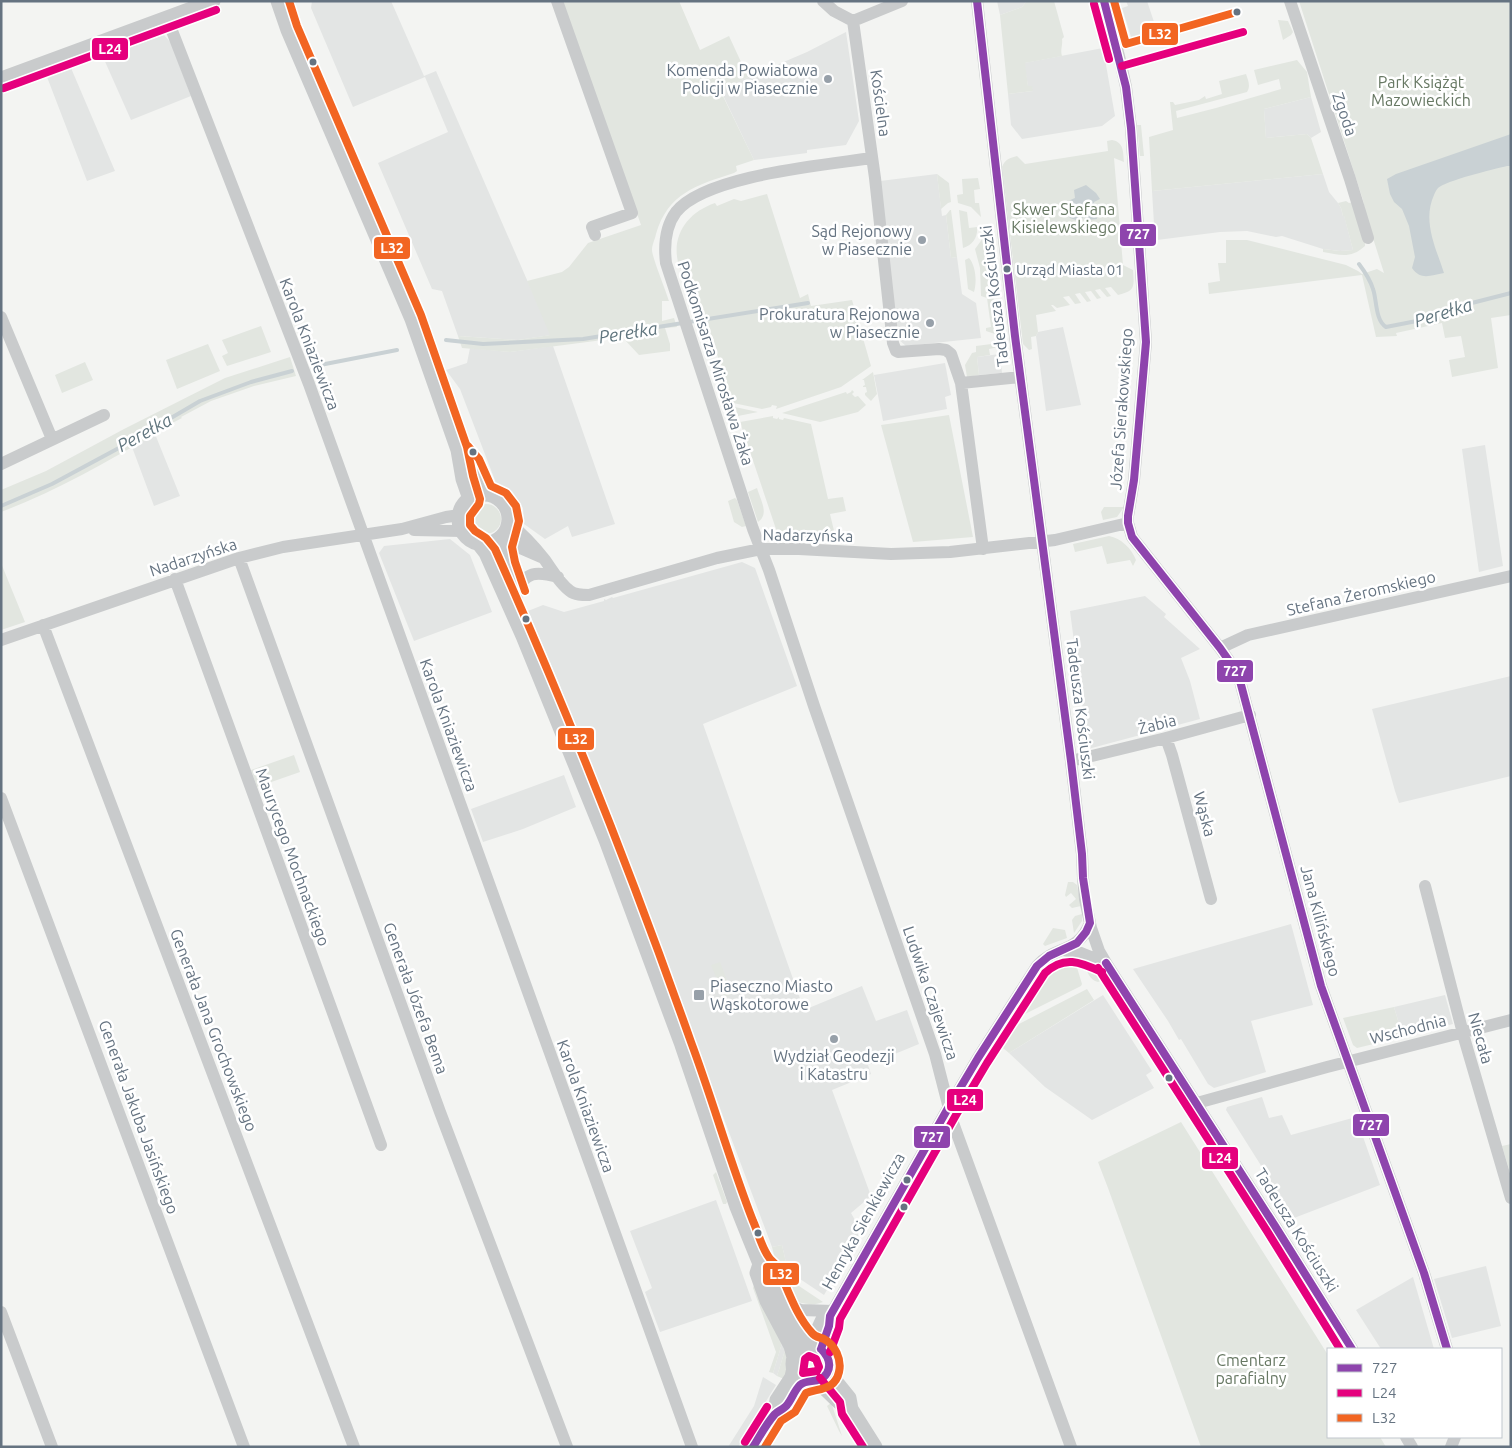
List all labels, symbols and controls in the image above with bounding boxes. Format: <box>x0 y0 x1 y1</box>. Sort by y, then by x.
unlabelled marker <box>1232 7 1242 17</box>
line badge: L32 <box>1141 22 1179 46</box>
text: L32 <box>1148 26 1172 42</box>
line badge: L24 <box>91 37 129 61</box>
text: L24 <box>98 41 122 57</box>
unlabelled marker <box>308 57 318 67</box>
place label: Komenda Powiatowa Policji w Piasecznie <box>667 61 818 97</box>
street label: Kościelna <box>867 68 895 138</box>
marker: Komenda Powiatowa Policji w Piasecznie <box>822 73 834 85</box>
park label: Park Książąt Mazowieckich <box>1371 73 1471 109</box>
street label: Zgoda <box>1329 90 1361 138</box>
park label: Skwer Stefana Kisielewskiego <box>1011 200 1117 236</box>
place label: Sąd Rejonowy w Piasecznie <box>811 222 912 258</box>
line badge: 727 <box>1119 223 1157 247</box>
street label: Tadeusza Kościuszki <box>976 224 1012 368</box>
text: 727 <box>1126 226 1150 242</box>
marker: Sąd Rejonowy w Piasecznie <box>916 234 928 246</box>
line badge: L32 <box>373 236 411 260</box>
text: L32 <box>380 240 404 256</box>
street label: Podkomisarza Mirosława Żaka <box>674 258 758 468</box>
place label: Urząd Miasta 01 <box>1016 261 1124 278</box>
marker: Urząd Miasta 01 <box>1002 264 1012 274</box>
street label: Karola Kniaziewicza <box>277 275 343 413</box>
water label: Perełka <box>1412 294 1475 330</box>
place label: Prokuratura Rejonowa w Piasecznie <box>759 305 920 341</box>
water label: Perełka <box>597 317 659 347</box>
marker: Prokuratura Rejonowa w Piasecznie <box>924 317 936 329</box>
street label: Józefa Sierakowskiego <box>1106 327 1136 491</box>
water label: Perełka <box>113 409 175 455</box>
unlabelled marker <box>468 447 478 457</box>
street label: Nadarzyńska <box>762 525 854 545</box>
street label: Nadarzyńska <box>147 534 239 580</box>
street label: Stefana Żeromskiego <box>1285 567 1437 619</box>
unlabelled marker <box>521 614 531 624</box>
street label: Tadeusza Kościuszki <box>1063 637 1099 781</box>
street label: Karola Kniaziewicza <box>417 656 481 794</box>
line badge: 727 <box>1216 659 1254 683</box>
text: 727 <box>1223 663 1247 679</box>
street label: Żabia <box>1136 711 1178 737</box>
line badge: L32 <box>557 727 595 751</box>
text: L32 <box>564 731 588 747</box>
street label: Maurycego Mochnackiego <box>252 766 334 948</box>
street label: Wąska <box>1190 789 1220 839</box>
street label: Jana Kilińskiego <box>1297 863 1345 979</box>
street label: Generała Józefa Bema <box>380 920 452 1076</box>
street label: Ludwika Czajewicza <box>900 924 962 1062</box>
street label: Generała Jana Grochowskiego <box>167 926 261 1134</box>
place label: Piaseczno Miasto Wąskotorowe <box>710 977 833 1013</box>
marker: Piaseczno Miasto Wąskotorowe <box>692 988 706 1002</box>
street label: Niecała <box>1465 1010 1497 1066</box>
street label: Wschodnia <box>1368 1011 1448 1047</box>
street label: Generała Jakuba Jasińskiego <box>96 1018 182 1216</box>
marker: Wydział Geodezji i Katastru <box>828 1033 840 1045</box>
street label: Karola Kniaziewicza <box>554 1037 618 1175</box>
place label: Wydział Geodezji i Katastru <box>773 1047 895 1083</box>
unlabelled marker <box>1164 1073 1174 1083</box>
line badge: L24 <box>946 1088 984 1112</box>
text: L24 <box>953 1092 977 1108</box>
line badge: 727 <box>1352 1113 1390 1137</box>
text: 727 <box>1359 1117 1383 1133</box>
line badge: 727 <box>913 1125 951 1149</box>
text: 727 <box>920 1129 944 1145</box>
line badge: L24 <box>1201 1146 1239 1170</box>
street label: Henryka Sienkiewicza <box>818 1149 908 1293</box>
text: L24 <box>1208 1150 1232 1166</box>
street label: Tadeusza Kościuszki <box>1252 1165 1342 1295</box>
unlabelled marker <box>902 1175 912 1185</box>
unlabelled marker <box>899 1202 909 1212</box>
unlabelled marker <box>753 1228 763 1238</box>
line badge: L32 <box>762 1262 800 1286</box>
text: L32 <box>769 1266 793 1282</box>
legend <box>1327 1348 1502 1438</box>
park label: Cmentarz parafialny <box>1216 1351 1287 1387</box>
text: 727 <box>1372 1359 1397 1376</box>
text: L24 <box>1372 1384 1397 1401</box>
text: L32 <box>1372 1409 1397 1426</box>

